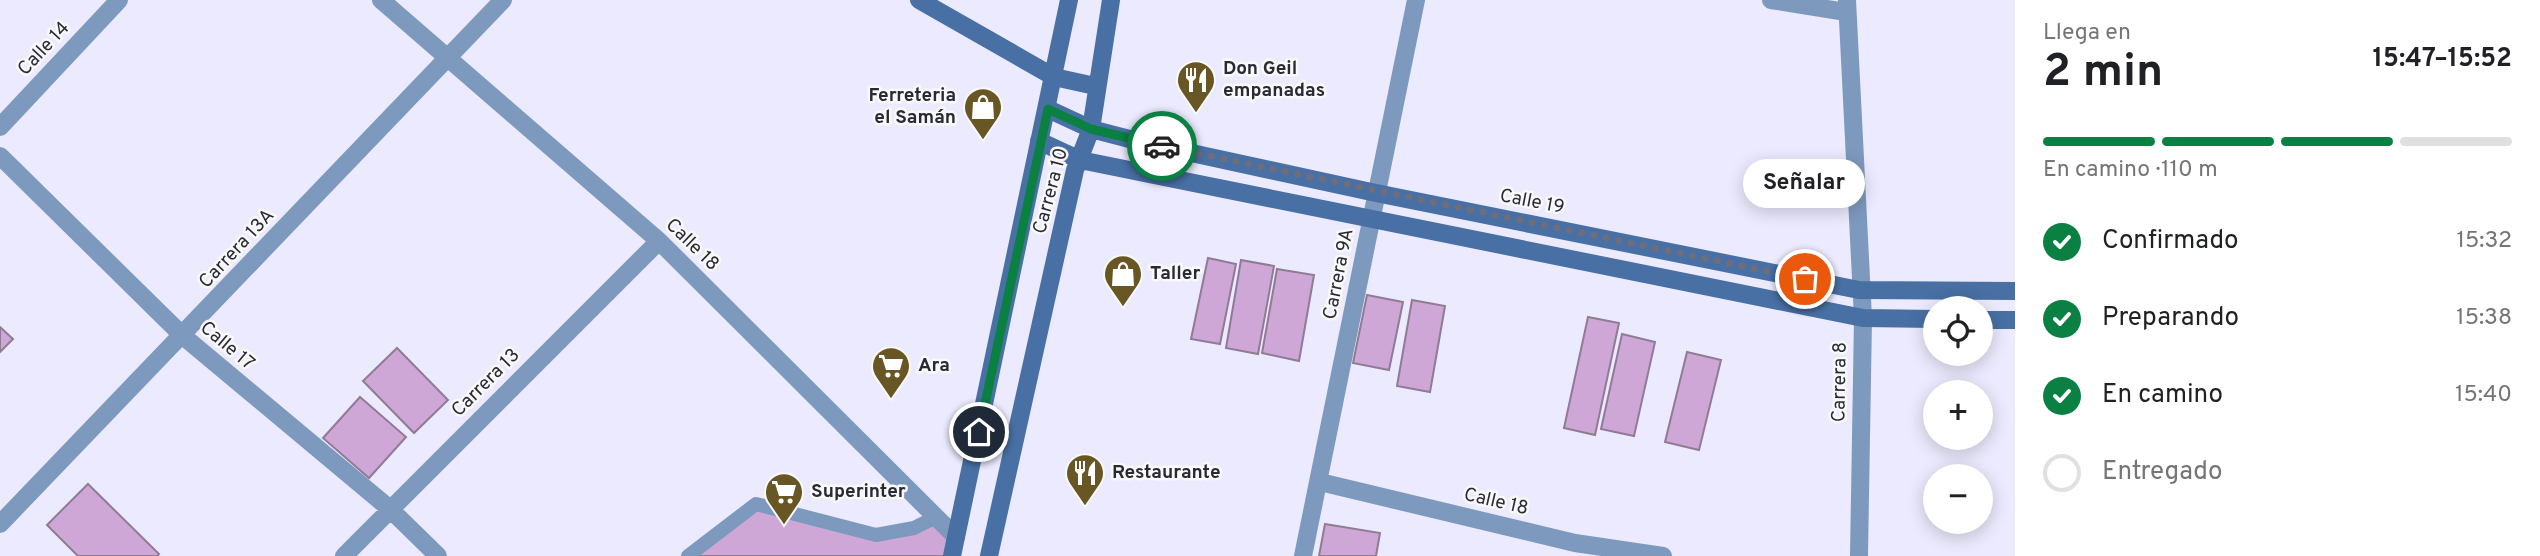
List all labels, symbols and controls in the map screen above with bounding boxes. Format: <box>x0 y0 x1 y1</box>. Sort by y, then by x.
street label: Calle 14 <box>13 17 75 81</box>
text: Llega en <box>2043 19 2131 48</box>
text: 15:47–15:52 <box>2373 43 2512 76</box>
text: 2 min <box>2043 44 2163 103</box>
place label: Don Geil empanadas <box>1223 57 1325 103</box>
restaurant icon: Don Geil empanadas <box>1175 59 1217 114</box>
place label: Ferreteria el Samán <box>868 84 956 130</box>
shop icon: Ferreteria el Samán <box>962 86 1004 141</box>
courier <box>1127 111 1197 181</box>
icon: car <box>1143 127 1181 165</box>
street label: Carrera 10 <box>1028 145 1074 237</box>
text: En camino · 110 m <box>2043 156 2218 185</box>
callout: Señalar <box>1744 160 1866 209</box>
text: Señalar <box>1763 169 1845 198</box>
street label: Calle 19 <box>1498 184 1566 220</box>
street label: Carrera 13A <box>194 204 280 294</box>
street label: Calle 18 <box>660 214 724 276</box>
icon: check <box>2043 223 2081 261</box>
text: Confirmado <box>2102 225 2239 258</box>
street label: Carrera 9A <box>1318 226 1360 322</box>
text: 15:32 <box>2457 227 2512 256</box>
pin <box>1775 249 1835 309</box>
shop icon: Taller <box>1102 253 1144 308</box>
icon: bag <box>1786 260 1824 298</box>
place label: Taller <box>1150 262 1200 286</box>
map controls <box>1923 296 1993 534</box>
button: locate <box>1923 296 1993 366</box>
icon: check <box>2043 300 2081 338</box>
text: Preparando <box>2102 302 2239 335</box>
text: 15:38 <box>2456 304 2512 333</box>
street label: Calle 17 <box>195 316 259 376</box>
street label: Carrera 8 <box>1827 342 1853 422</box>
street label: Carrera 13 <box>447 344 525 422</box>
supermarket icon: Ara <box>870 345 912 400</box>
place label: Ara <box>918 354 950 378</box>
icon: check <box>2043 377 2081 415</box>
text: En camino <box>2102 379 2223 412</box>
button: + <box>1923 380 1993 450</box>
text: 15:40 <box>2455 381 2512 410</box>
pin <box>949 402 1009 462</box>
icon: home <box>960 413 998 451</box>
restaurant icon: Restaurante <box>1064 452 1106 507</box>
text: Entregado <box>2102 456 2222 489</box>
place label: Restaurante <box>1112 461 1221 485</box>
button: − <box>1923 464 1993 534</box>
supermarket icon: Superinter <box>763 471 805 526</box>
place label: Superinter <box>811 480 906 504</box>
street label: Calle 18 <box>1461 483 1531 521</box>

